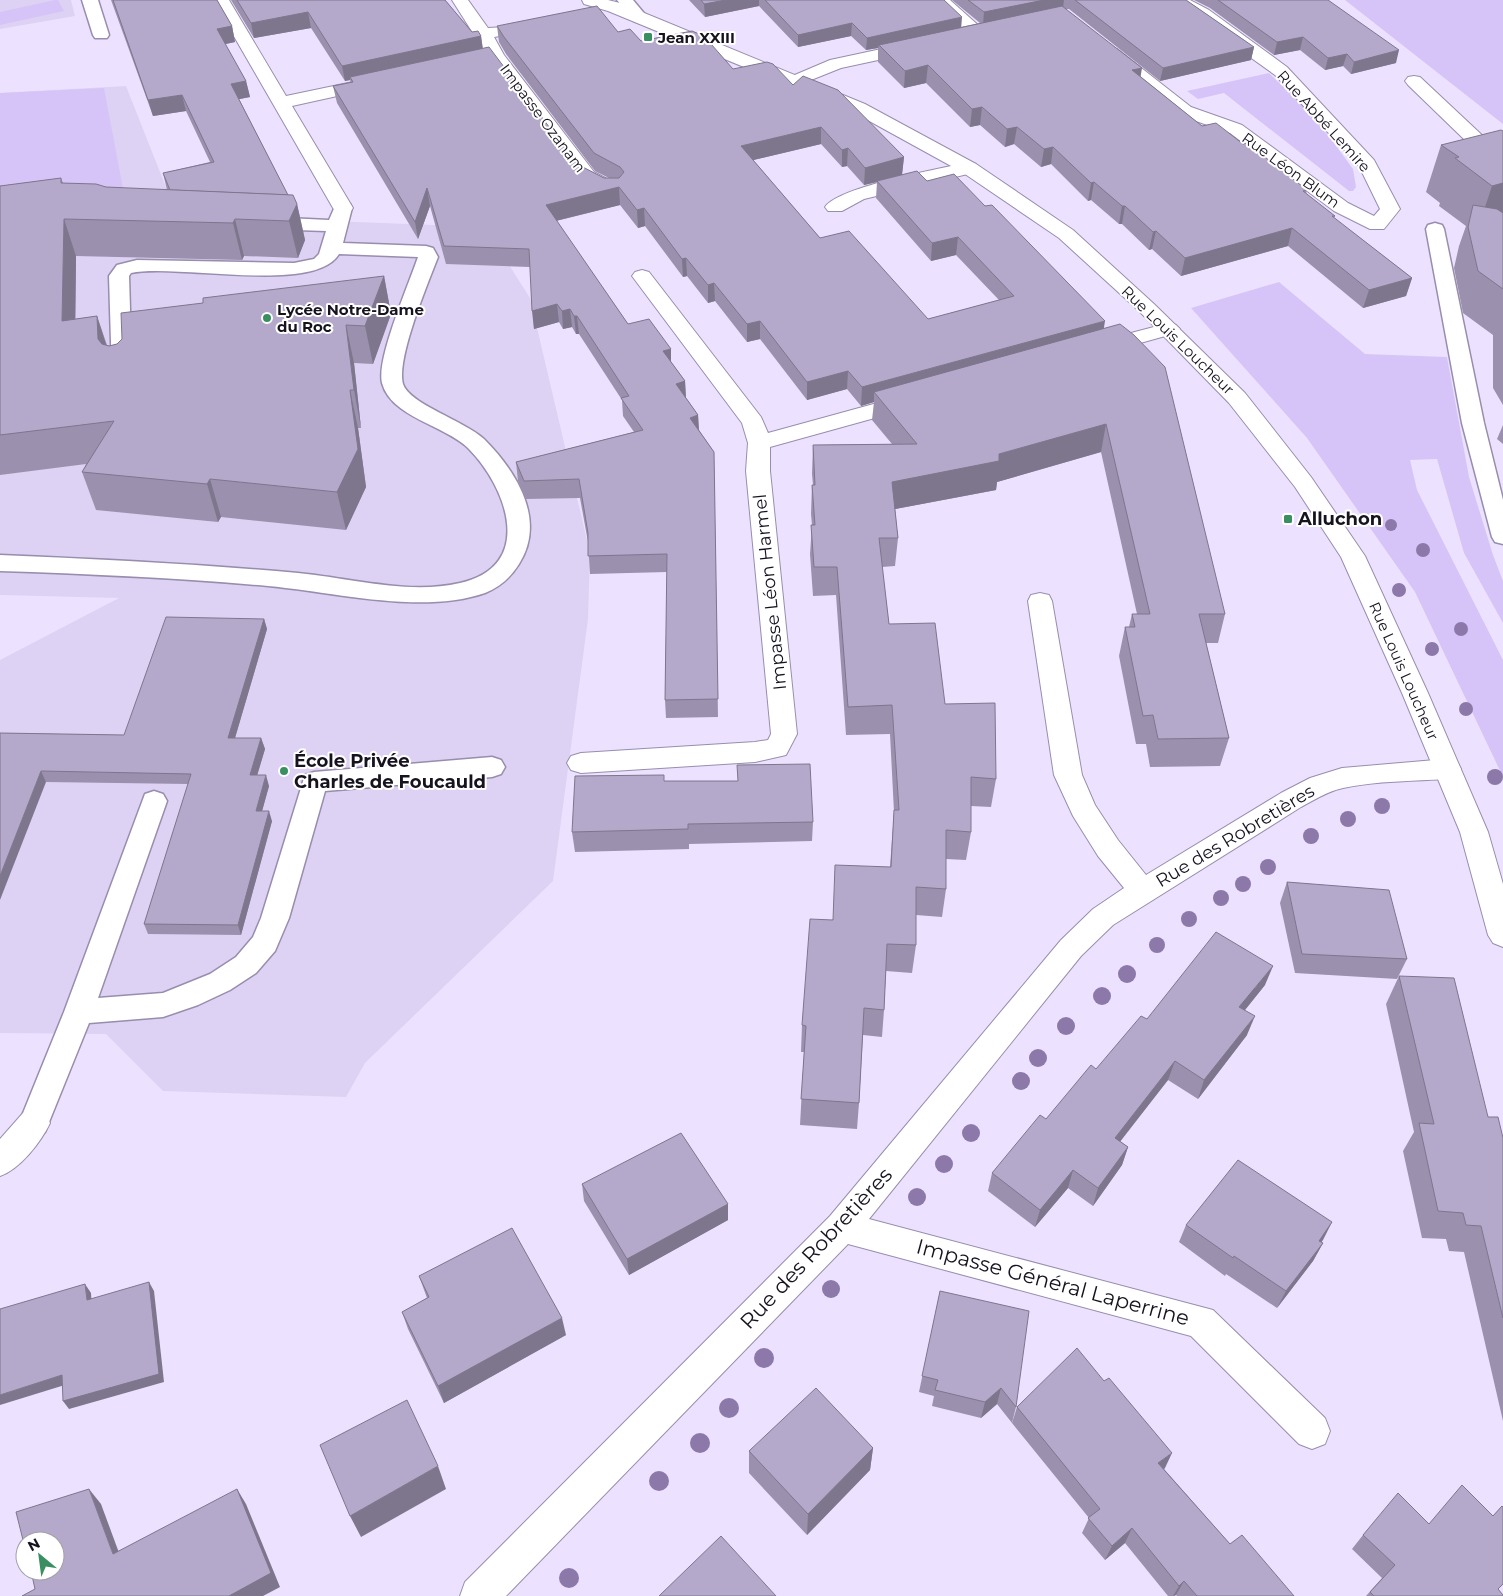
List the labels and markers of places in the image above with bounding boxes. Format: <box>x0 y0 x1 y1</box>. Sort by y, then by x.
place label: Jean XXIII <box>657 28 735 47</box>
marker: Jean XXIII <box>642 31 654 43</box>
place label: Lycée Notre-Dame du Roc <box>277 300 424 336</box>
marker: Lycée Notre-Dame du Roc <box>261 312 273 324</box>
place label: Alluchon <box>1297 508 1382 530</box>
marker: Alluchon <box>1282 513 1294 525</box>
place label: École Privée Charles de Foucauld <box>294 750 486 793</box>
marker: École Privée Charles de Foucauld <box>278 765 290 777</box>

